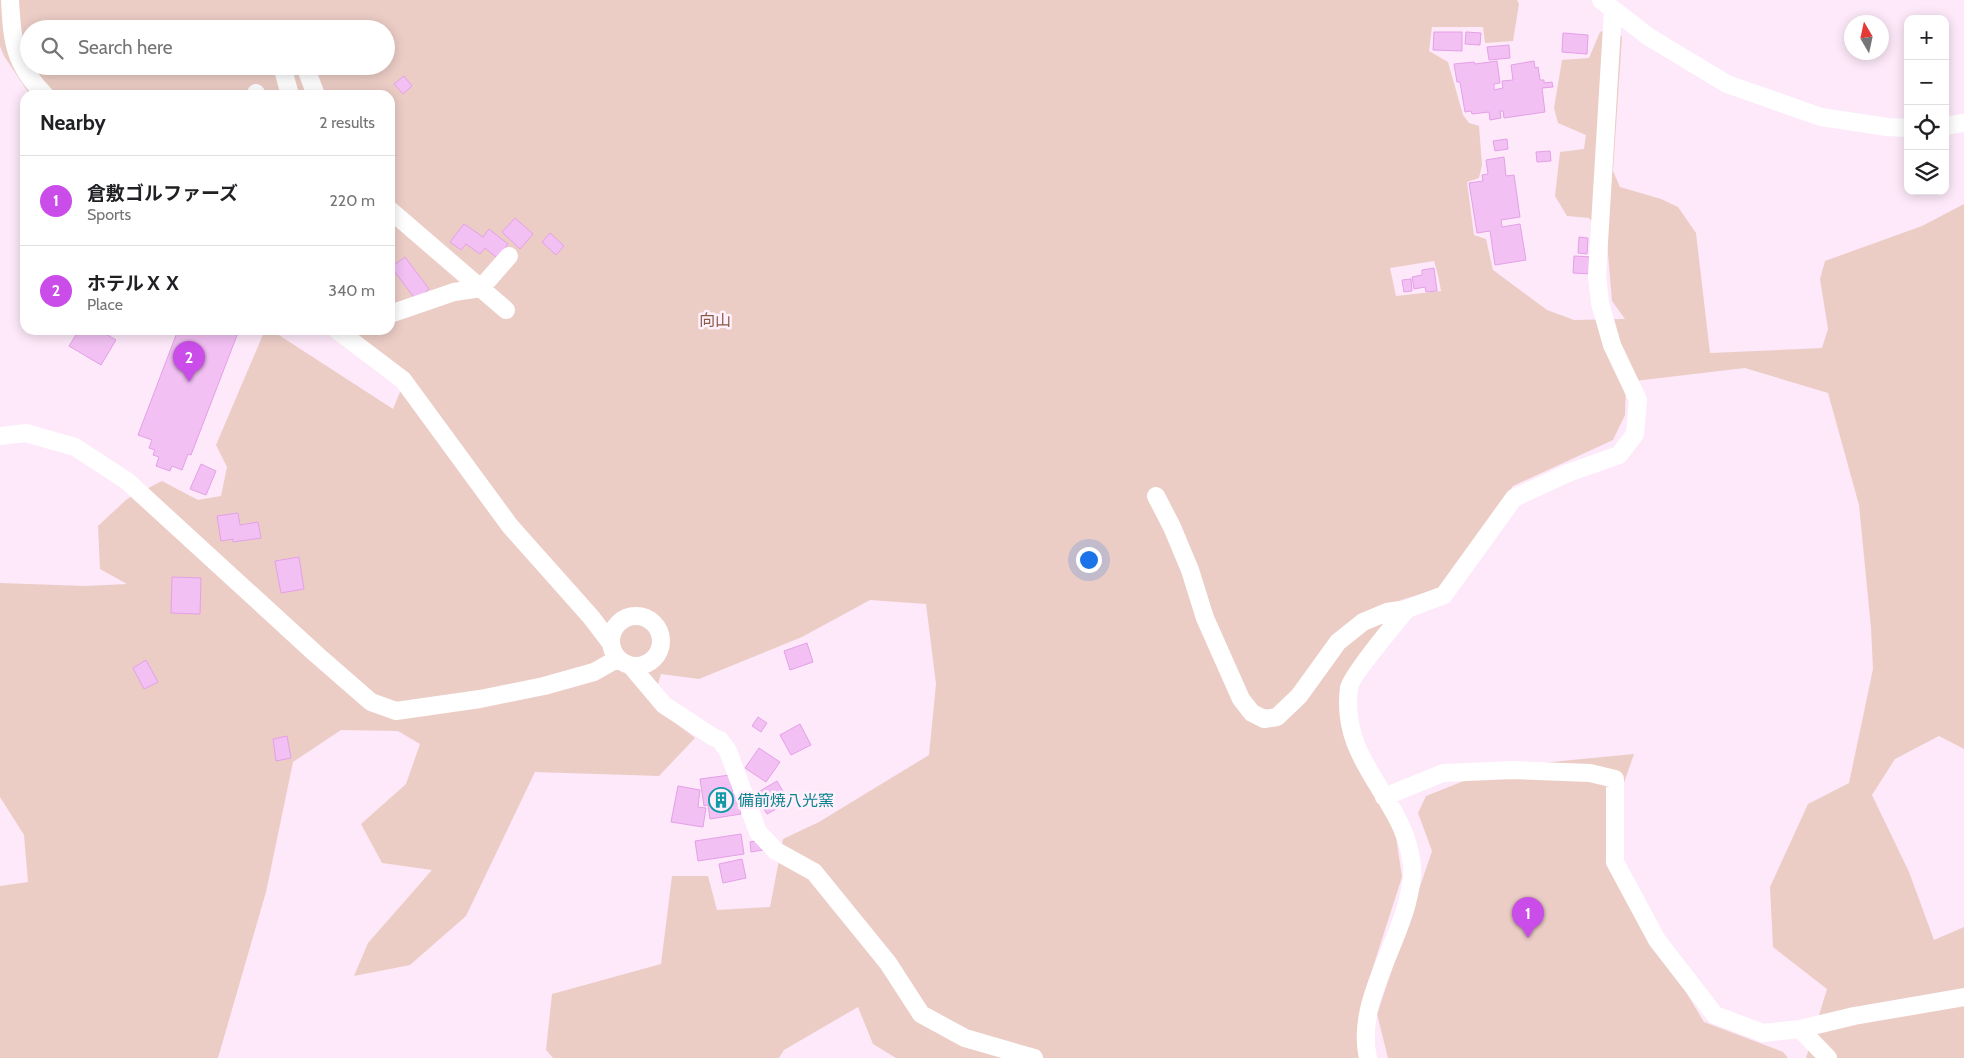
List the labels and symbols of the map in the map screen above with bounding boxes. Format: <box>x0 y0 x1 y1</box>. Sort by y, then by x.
north arrow <box>1844 15 1889 60</box>
park label: 向山 <box>699 311 731 330</box>
pin: 2 <box>173 341 205 382</box>
your location <box>1076 547 1102 573</box>
building icon: 備前焼八光窯 <box>708 787 734 813</box>
place label: 備前焼八光窯 <box>738 791 834 810</box>
pin: 1 <box>1512 897 1544 938</box>

